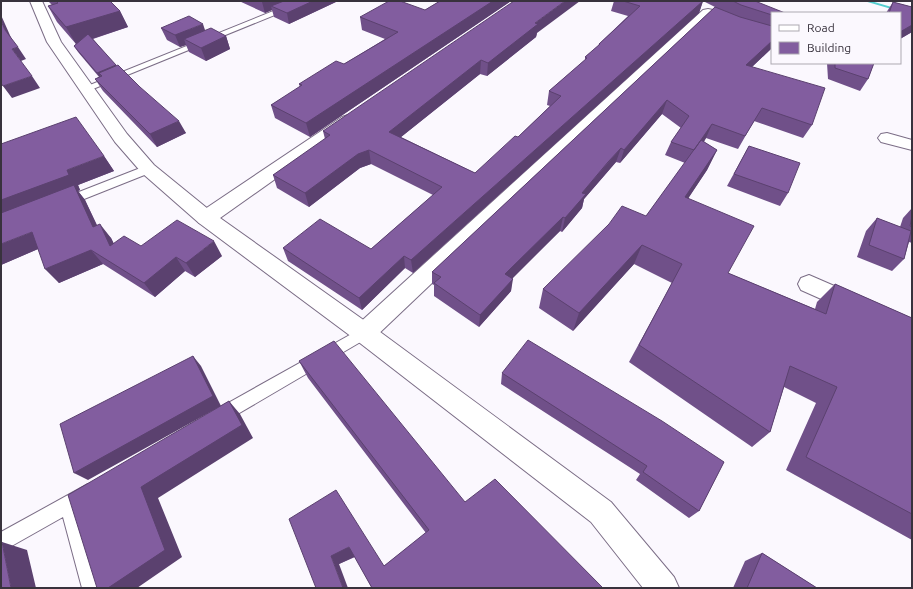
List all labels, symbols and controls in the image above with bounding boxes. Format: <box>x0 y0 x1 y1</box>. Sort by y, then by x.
legend <box>771 12 901 64</box>
text: Road <box>807 21 835 34</box>
text: Building <box>807 41 851 54</box>

